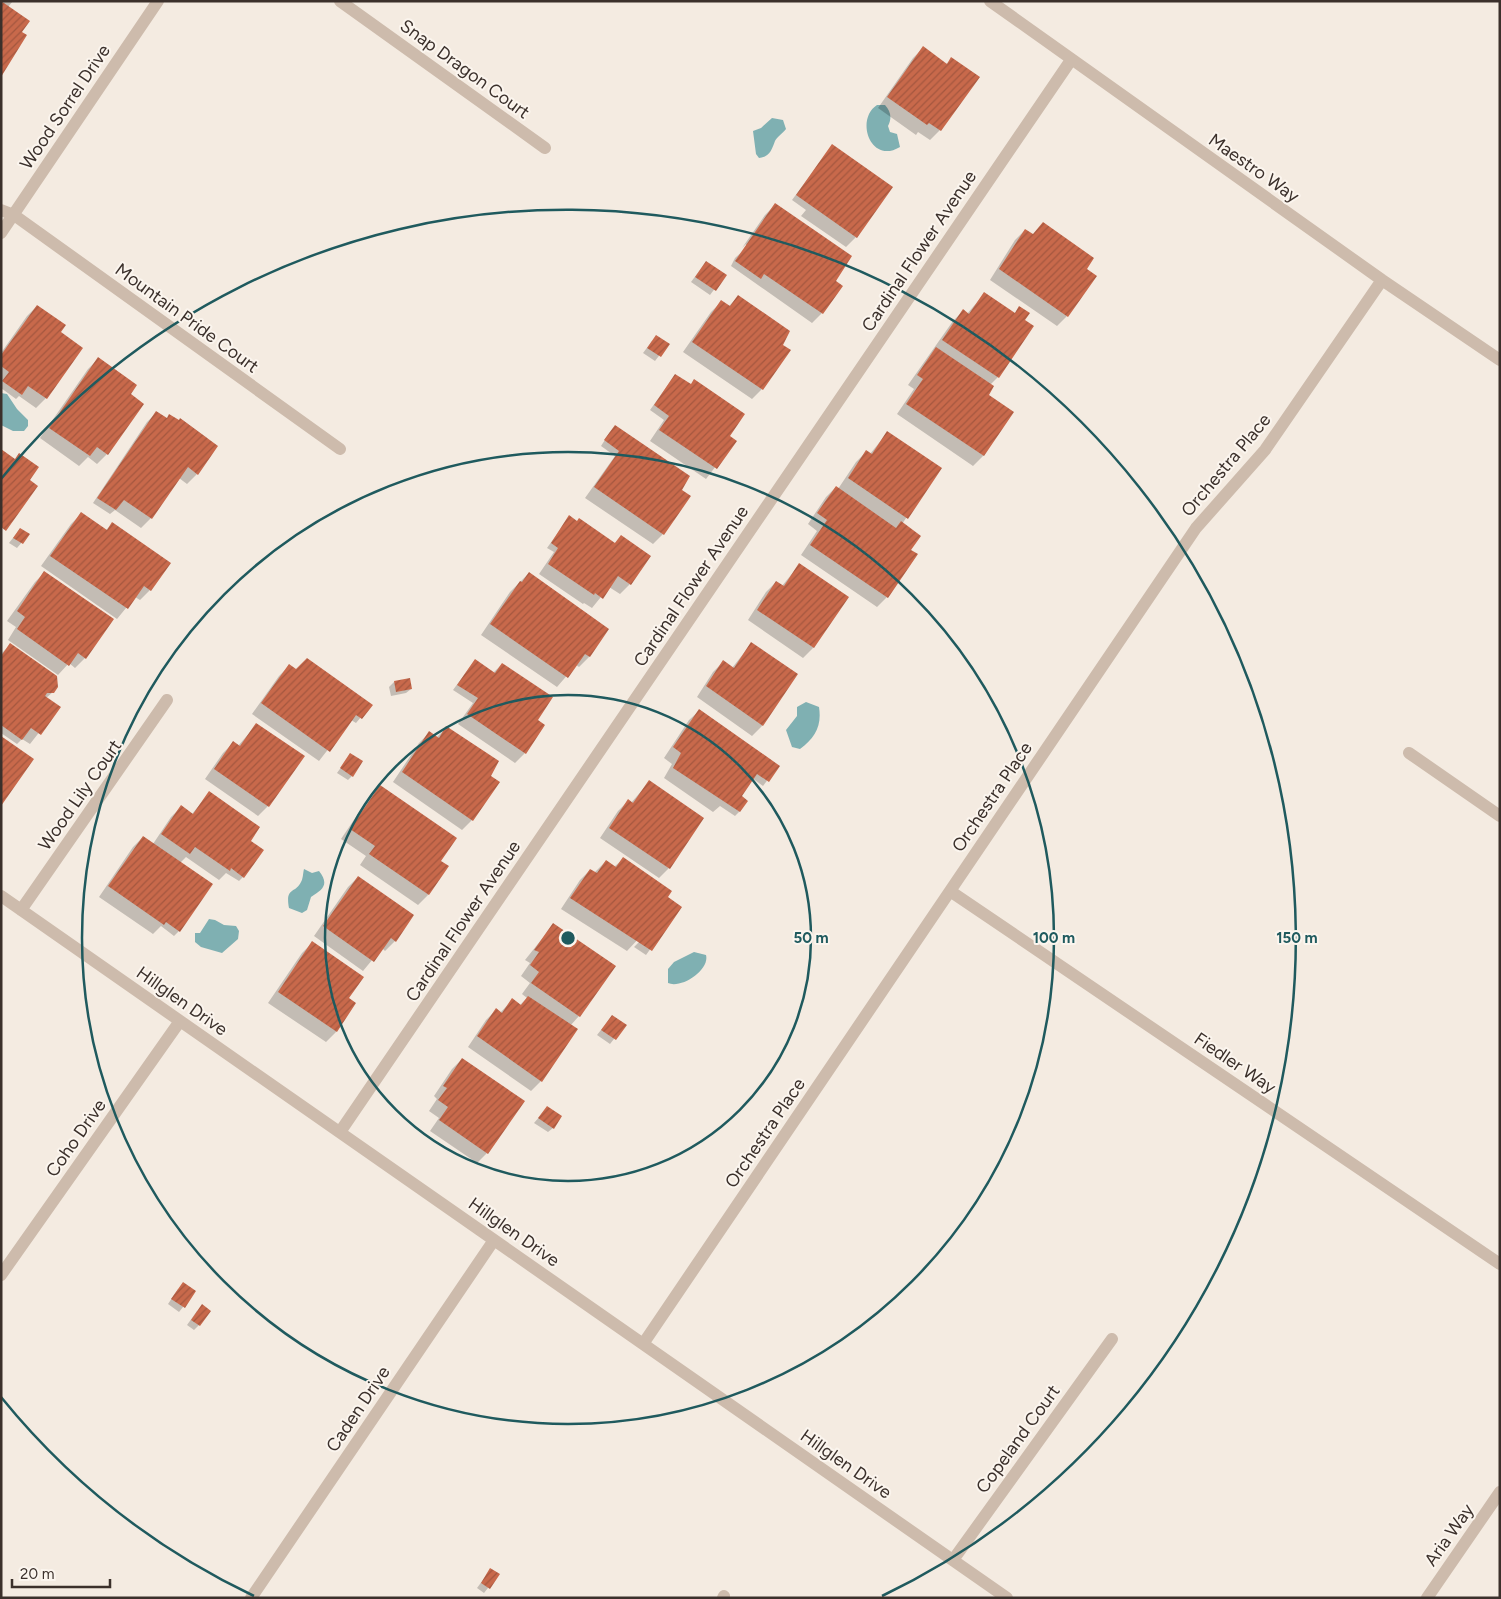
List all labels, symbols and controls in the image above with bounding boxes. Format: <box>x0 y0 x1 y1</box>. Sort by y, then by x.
street label: Snap Dragon Court <box>396 15 534 124</box>
street label: Wood Sorrel Drive <box>15 40 115 174</box>
street label: Maestro Way <box>1204 129 1304 208</box>
street label: Cardinal Flower Avenue <box>857 166 981 336</box>
street label: Mountain Pride Court <box>111 259 263 378</box>
street label: Orchestra Place <box>1177 409 1276 521</box>
street label: Cardinal Flower Avenue <box>629 501 753 671</box>
street label: Wood Lily Court <box>34 735 126 855</box>
street label: Orchestra Place <box>947 738 1037 856</box>
street label: Cardinal Flower Avenue <box>401 836 525 1006</box>
centre of rings <box>559 929 577 947</box>
text: 50 m <box>793 929 829 947</box>
text: 100 m <box>1033 929 1075 947</box>
text: 150 m <box>1276 929 1318 947</box>
street label: Hillglen Drive <box>132 962 232 1041</box>
street label: Fiedler Way <box>1190 1028 1280 1099</box>
street label: Orchestra Place <box>720 1074 810 1192</box>
street label: Coho Drive <box>41 1095 111 1181</box>
street label: Hillglen Drive <box>464 1193 564 1272</box>
street label: Caden Drive <box>321 1362 395 1456</box>
street label: Copeland Court <box>971 1380 1065 1497</box>
street label: Hillglen Drive <box>796 1425 896 1504</box>
street label: Aria Way <box>1420 1499 1479 1570</box>
scale bar <box>12 1556 110 1588</box>
text: 20 m <box>20 1565 54 1583</box>

